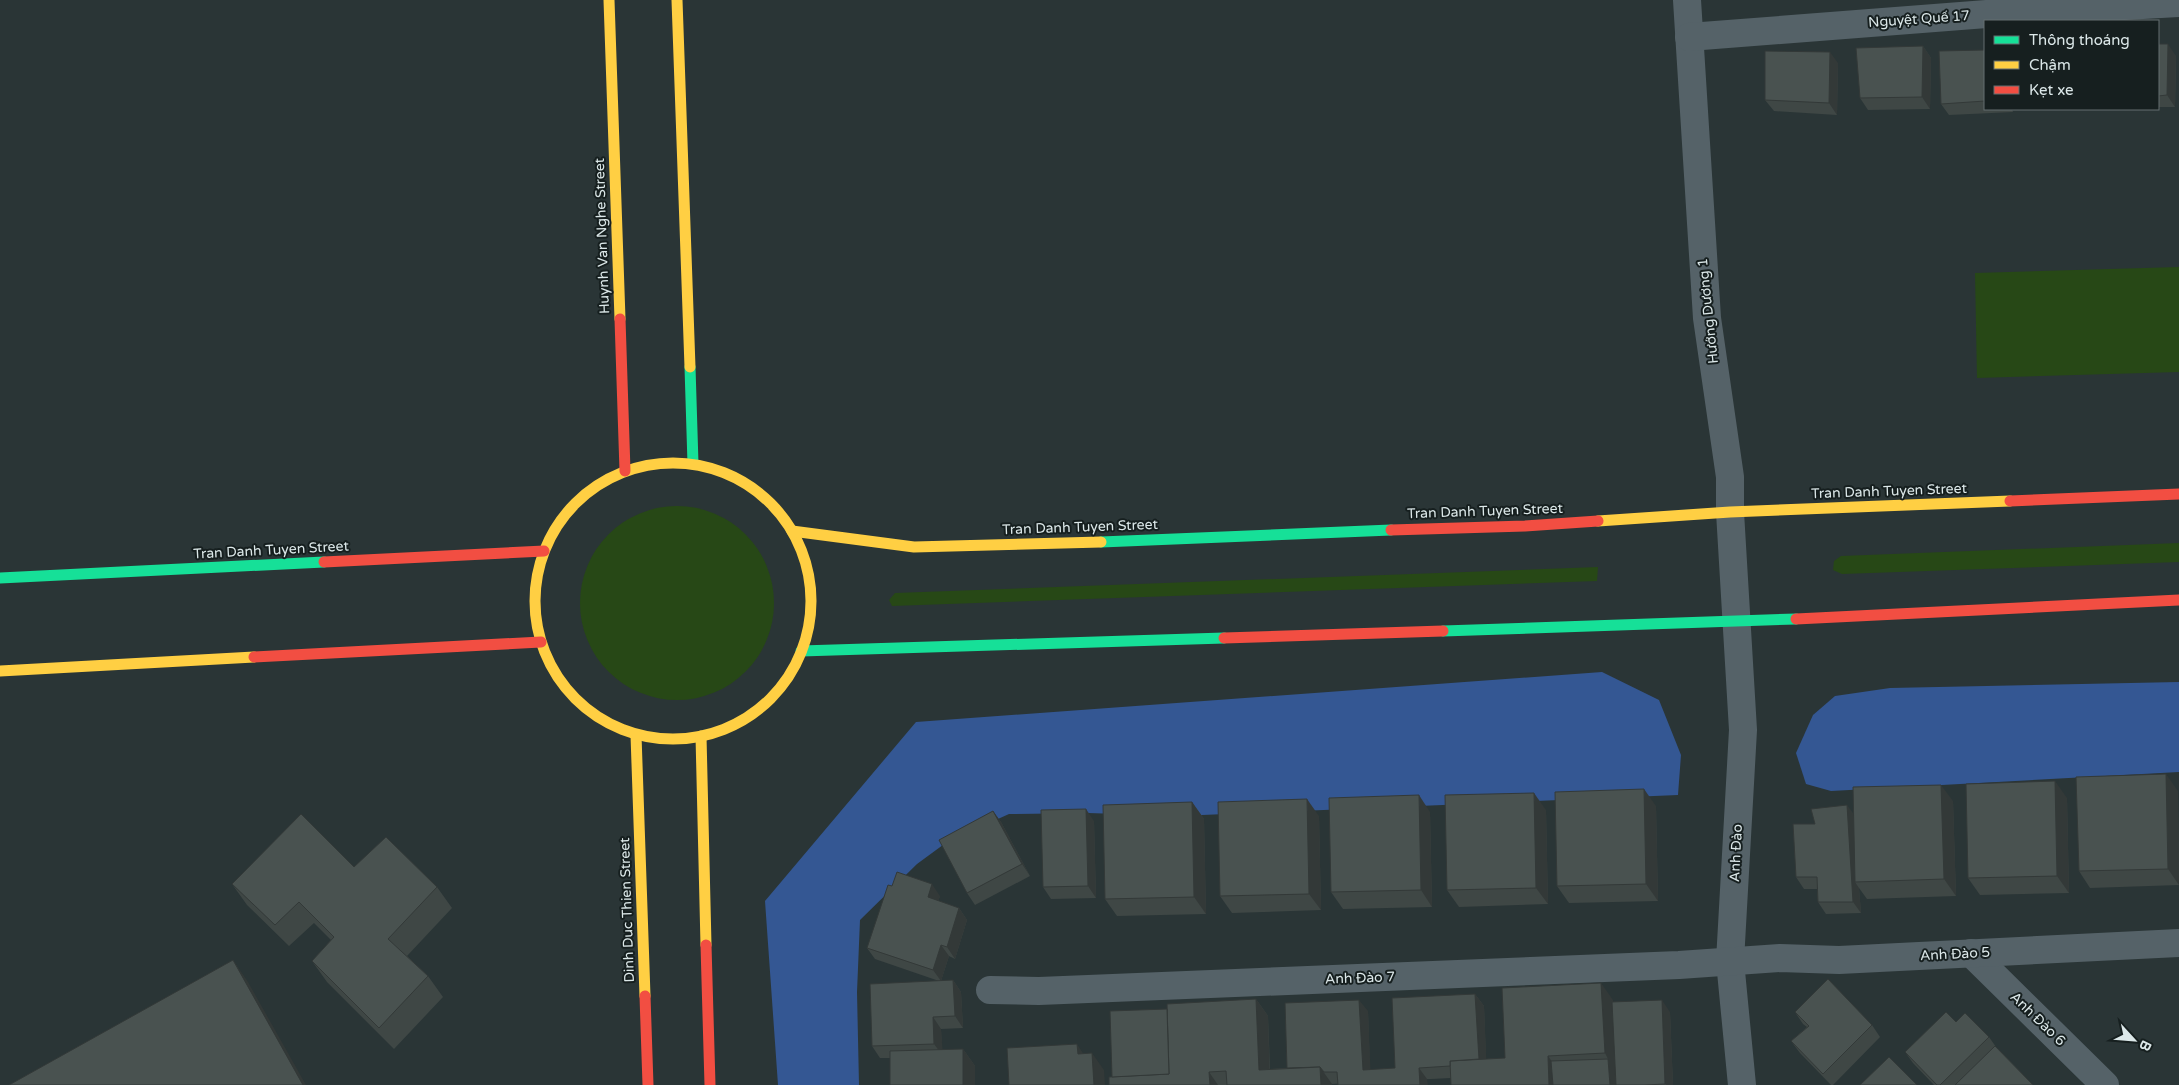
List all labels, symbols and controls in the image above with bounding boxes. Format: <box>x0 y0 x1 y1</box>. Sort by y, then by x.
street label: Nguyệt Quế 17 <box>1868 7 1970 31</box>
legend <box>1984 20 2159 110</box>
text: Thông thoáng <box>2029 31 2130 49</box>
text: Chậm <box>2029 56 2071 74</box>
text: Kẹt xe <box>2029 81 2074 99</box>
street label: Huynh Van Nghe Street <box>591 157 613 314</box>
street label: Hướng Dương 1 <box>1694 257 1722 365</box>
street label: Tran Danh Tuyen Street <box>1811 480 1968 502</box>
street label: Tran Danh Tuyen Street <box>1407 500 1564 522</box>
street label: Tran Danh Tuyen Street <box>1002 516 1159 538</box>
street label: Tran Danh Tuyen Street <box>193 537 350 563</box>
street label: Anh Đào <box>1726 824 1746 882</box>
street label: Dinh Duc Thien Street <box>616 837 638 983</box>
street label: Anh Đào 5 <box>1919 944 1991 964</box>
street label: Anh Đào 7 <box>1325 968 1395 988</box>
street label: Anh Đào 6 <box>2007 988 2069 1050</box>
north arrow <box>2109 1015 2159 1065</box>
text: B <box>2135 1037 2155 1054</box>

